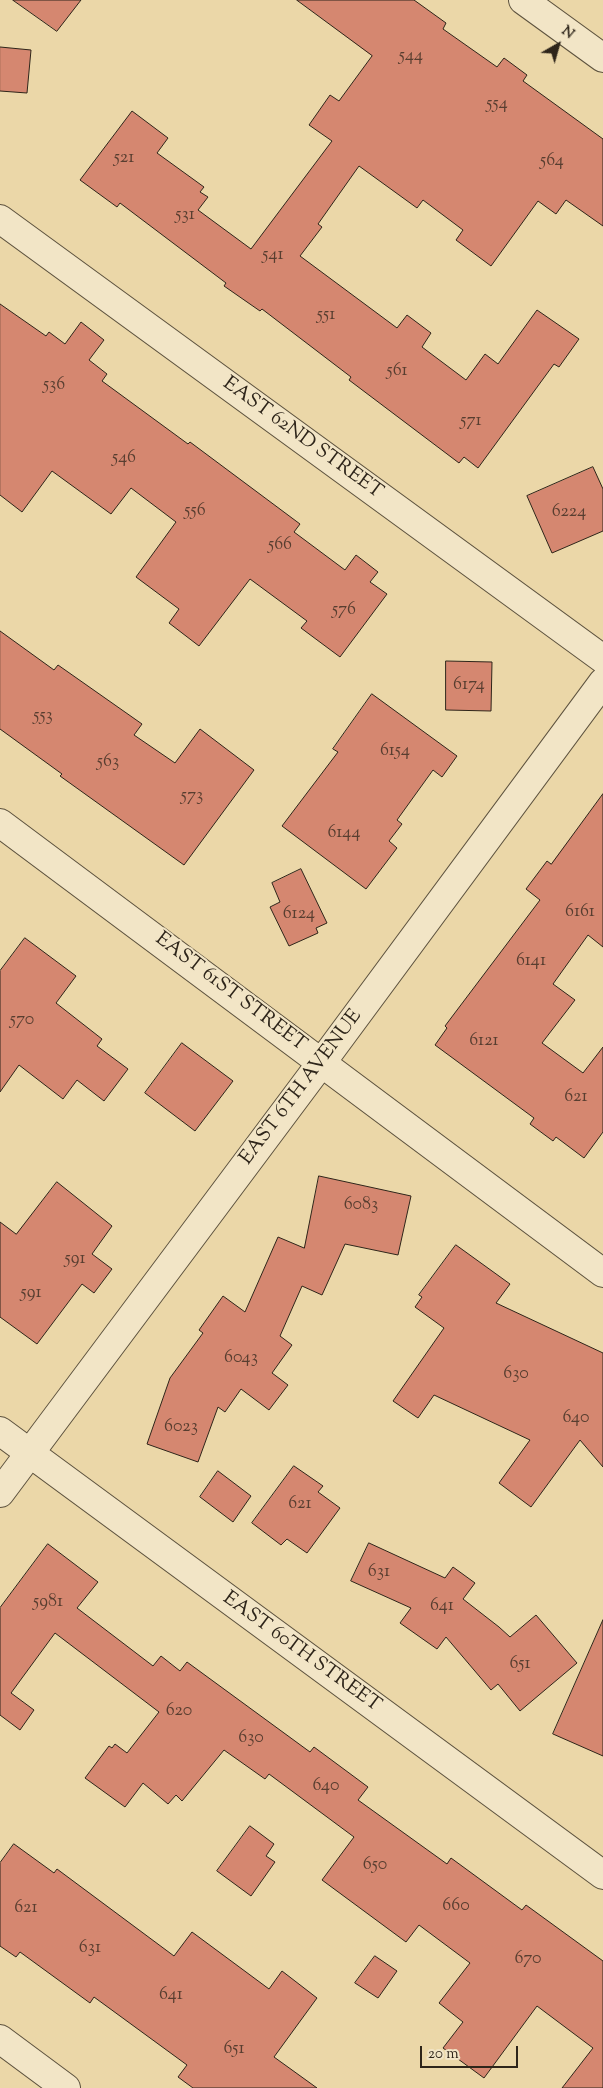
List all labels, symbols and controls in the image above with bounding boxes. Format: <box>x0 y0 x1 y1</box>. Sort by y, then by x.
north arrow <box>533 20 583 70</box>
text: N <box>557 22 578 45</box>
house number: 544 <box>399 46 423 68</box>
house number: 554 <box>486 94 508 116</box>
house number: 521 <box>114 148 134 170</box>
house number: 564 <box>540 151 564 173</box>
house number: 531 <box>175 205 195 227</box>
house number: 541 <box>262 245 284 267</box>
house number: 551 <box>317 305 335 327</box>
house number: 561 <box>386 361 408 383</box>
street label: EAST 62ND STREET <box>217 373 387 505</box>
house number: 536 <box>43 375 65 397</box>
house number: 571 <box>460 411 482 433</box>
house number: 546 <box>112 448 136 470</box>
house number: 556 <box>184 501 206 523</box>
house number: 6224 <box>552 502 586 524</box>
house number: 566 <box>268 535 292 557</box>
house number: 576 <box>332 600 356 622</box>
house number: 6174 <box>453 675 485 697</box>
house number: 553 <box>33 706 53 728</box>
house number: 6154 <box>380 741 410 763</box>
house number: 563 <box>97 752 119 774</box>
house number: 573 <box>181 786 203 808</box>
house number: 6144 <box>327 823 361 845</box>
house number: 6161 <box>565 902 595 924</box>
house number: 6124 <box>283 904 315 926</box>
street label: EAST 61ST STREET <box>149 928 311 1058</box>
house number: 6141 <box>516 951 546 973</box>
street label: EAST 6TH AVENUE <box>236 1006 368 1170</box>
house number: 570 <box>10 1010 34 1032</box>
house number: 6121 <box>469 1031 499 1053</box>
house number: 621 <box>564 1087 588 1109</box>
house number: 6083 <box>344 1195 378 1217</box>
house number: 591 <box>64 1249 86 1271</box>
house number: 591 <box>20 1283 42 1305</box>
house number: 6043 <box>224 1348 258 1370</box>
house number: 630 <box>503 1364 529 1386</box>
house number: 640 <box>562 1408 590 1430</box>
house number: 6023 <box>164 1417 198 1439</box>
house number: 621 <box>288 1494 312 1516</box>
house number: 631 <box>368 1562 390 1584</box>
street label: EAST 60TH STREET <box>217 1588 385 1718</box>
house number: 5981 <box>33 1592 63 1614</box>
house number: 641 <box>430 1596 454 1618</box>
house number: 651 <box>509 1654 531 1676</box>
house number: 620 <box>166 1701 192 1723</box>
house number: 630 <box>238 1728 264 1750</box>
house number: 640 <box>312 1776 340 1798</box>
house number: 650 <box>363 1855 387 1877</box>
house number: 660 <box>442 1896 470 1918</box>
house number: 621 <box>14 1898 38 1920</box>
house number: 631 <box>79 1938 101 1960</box>
house number: 670 <box>514 1949 542 1971</box>
house number: 641 <box>159 1985 183 2007</box>
scale bar <box>423 2036 520 2068</box>
house number: 651 <box>223 2039 245 2061</box>
text: 20 m <box>428 2044 459 2065</box>

